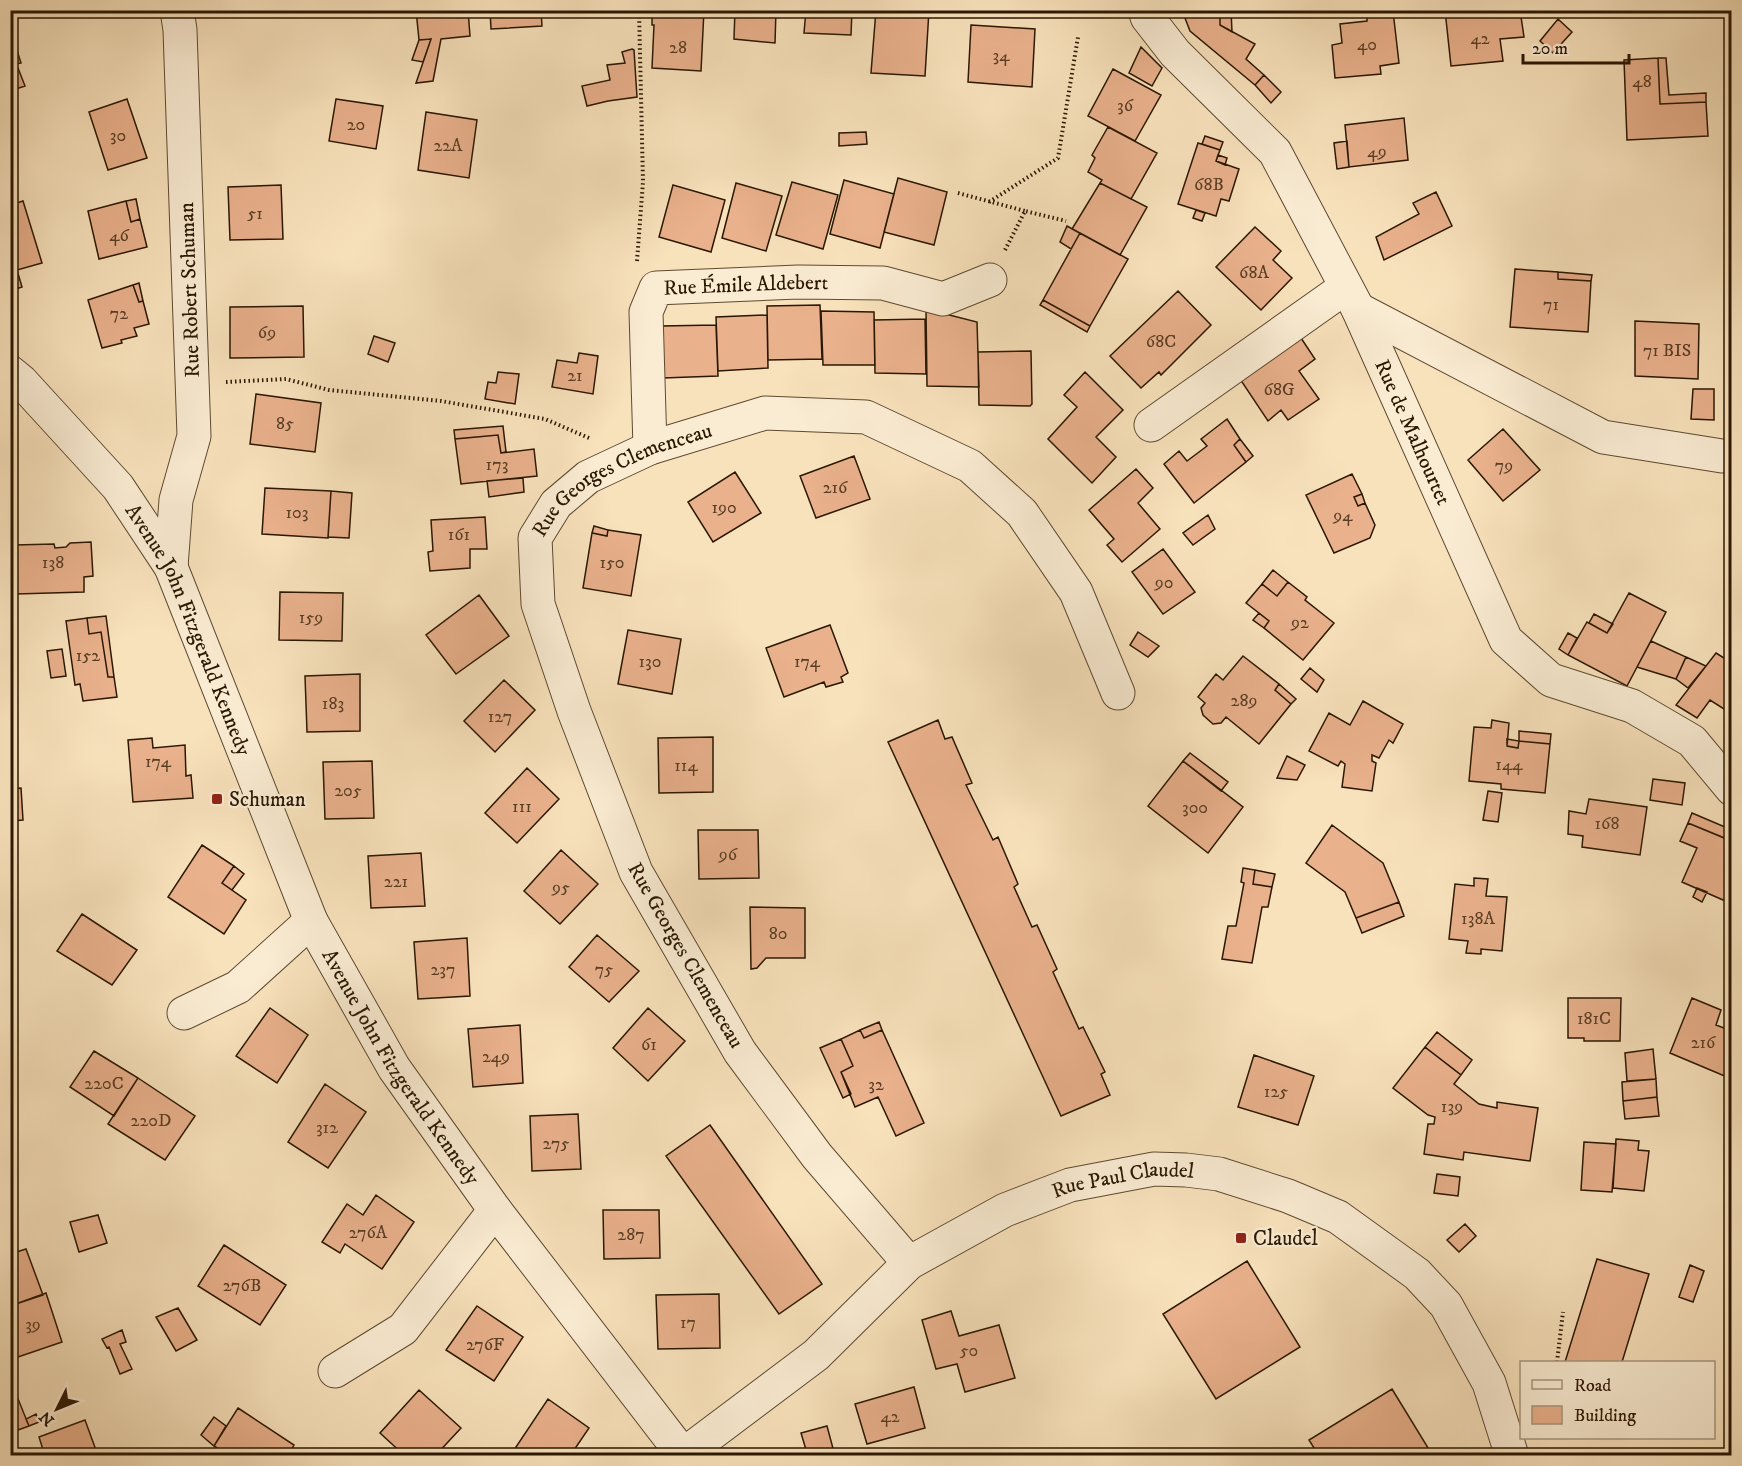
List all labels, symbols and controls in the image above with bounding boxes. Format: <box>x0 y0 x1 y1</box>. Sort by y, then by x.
scale bar <box>1523 27 1630 65</box>
house number: 42 <box>1470 28 1490 50</box>
house number: 40 <box>1357 34 1377 56</box>
house number: 28 <box>669 37 687 59</box>
text: 20 m <box>1532 38 1568 60</box>
house number: 34 <box>992 45 1010 67</box>
house number: 48 <box>1632 71 1652 93</box>
house number: 36 <box>1117 95 1134 117</box>
house number: 20 <box>347 114 365 136</box>
house number: 30 <box>110 125 126 147</box>
house number: 22A <box>433 135 463 157</box>
house number: 49 <box>1367 141 1387 163</box>
house number: 68B <box>1194 174 1224 196</box>
street label: Rue Robert Schuman <box>174 202 206 378</box>
house number: 51 <box>247 203 263 225</box>
house number: 46 <box>109 225 129 247</box>
house number: 68A <box>1239 262 1269 284</box>
street label: Rue Émile Aldebert <box>663 270 829 302</box>
house number: 71 <box>1543 294 1559 316</box>
house number: 72 <box>110 303 128 325</box>
house number: 69 <box>258 322 276 344</box>
house number: 68C <box>1146 331 1176 353</box>
house number: 71 BIS <box>1643 340 1691 362</box>
street label: Rue de Malhourtet <box>1368 356 1456 510</box>
house number: 21 <box>567 365 583 387</box>
house number: 68G <box>1264 379 1295 401</box>
house number: 85 <box>276 413 294 435</box>
street label: Rue Georges Clemenceau <box>527 418 715 542</box>
house number: 173 <box>486 454 508 476</box>
house number: 79 <box>1495 455 1513 477</box>
house number: 216 <box>823 477 848 499</box>
house number: 190 <box>711 497 737 519</box>
street label: Avenue John Fitzgerald Kennedy <box>119 499 257 761</box>
house number: 103 <box>286 502 308 524</box>
house number: 94 <box>1332 505 1353 527</box>
house number: 161 <box>448 524 470 546</box>
house number: 138 <box>42 552 64 574</box>
house number: 150 <box>599 552 625 574</box>
house number: 90 <box>1154 572 1173 594</box>
house number: 159 <box>299 607 323 629</box>
house number: 92 <box>1290 612 1309 634</box>
house number: 152 <box>76 645 100 667</box>
house number: 130 <box>638 651 662 673</box>
house number: 174 <box>794 651 821 673</box>
house number: 289 <box>1231 690 1257 712</box>
house number: 183 <box>322 693 344 715</box>
house number: 127 <box>488 706 512 728</box>
house number: 174 <box>145 751 172 773</box>
house number: 144 <box>1495 754 1523 776</box>
house number: 114 <box>674 755 698 777</box>
house number: 205 <box>334 780 362 802</box>
place label: Schuman <box>229 787 306 813</box>
marker: Schuman <box>210 792 224 806</box>
house number: 111 <box>512 796 532 818</box>
house number: 300 <box>1182 797 1208 819</box>
house number: 168 <box>1595 813 1619 835</box>
house number: 96 <box>718 844 738 866</box>
street label: Rue Georges Clemenceau <box>621 858 749 1053</box>
house number: 221 <box>384 871 408 893</box>
house number: 95 <box>551 877 570 899</box>
house number: 138A <box>1461 908 1495 930</box>
house number: 80 <box>769 923 787 945</box>
street label: Avenue John Fitzgerald Kennedy <box>316 945 486 1191</box>
house number: 237 <box>430 959 456 981</box>
house number: 75 <box>595 959 613 981</box>
house number: 181C <box>1577 1008 1611 1030</box>
house number: 216 <box>1691 1032 1716 1054</box>
house number: 61 <box>641 1034 657 1056</box>
house number: 249 <box>482 1046 510 1068</box>
house number: 220C <box>84 1073 124 1095</box>
house number: 32 <box>868 1074 884 1096</box>
house number: 125 <box>1264 1081 1288 1103</box>
house number: 139 <box>1441 1096 1463 1118</box>
house number: 220D <box>131 1110 171 1132</box>
house number: 312 <box>316 1117 338 1139</box>
house number: 275 <box>543 1133 569 1155</box>
street label: Rue Paul Claudel <box>1048 1157 1196 1205</box>
house number: 276A <box>349 1222 388 1244</box>
house number: 287 <box>617 1224 645 1246</box>
place label: Claudel <box>1253 1226 1319 1252</box>
marker: Claudel <box>1234 1231 1248 1245</box>
house number: 276B <box>223 1275 261 1297</box>
house number: 17 <box>680 1312 696 1334</box>
house number: 39 <box>25 1314 41 1336</box>
house number: 276F <box>466 1334 504 1356</box>
house number: 50 <box>960 1340 978 1362</box>
legend <box>1520 1361 1715 1439</box>
text: Road <box>1574 1375 1611 1397</box>
north arrow <box>27 1379 87 1439</box>
text: Building <box>1574 1405 1636 1427</box>
house number: 42 <box>880 1406 900 1428</box>
text: N <box>35 1407 59 1430</box>

